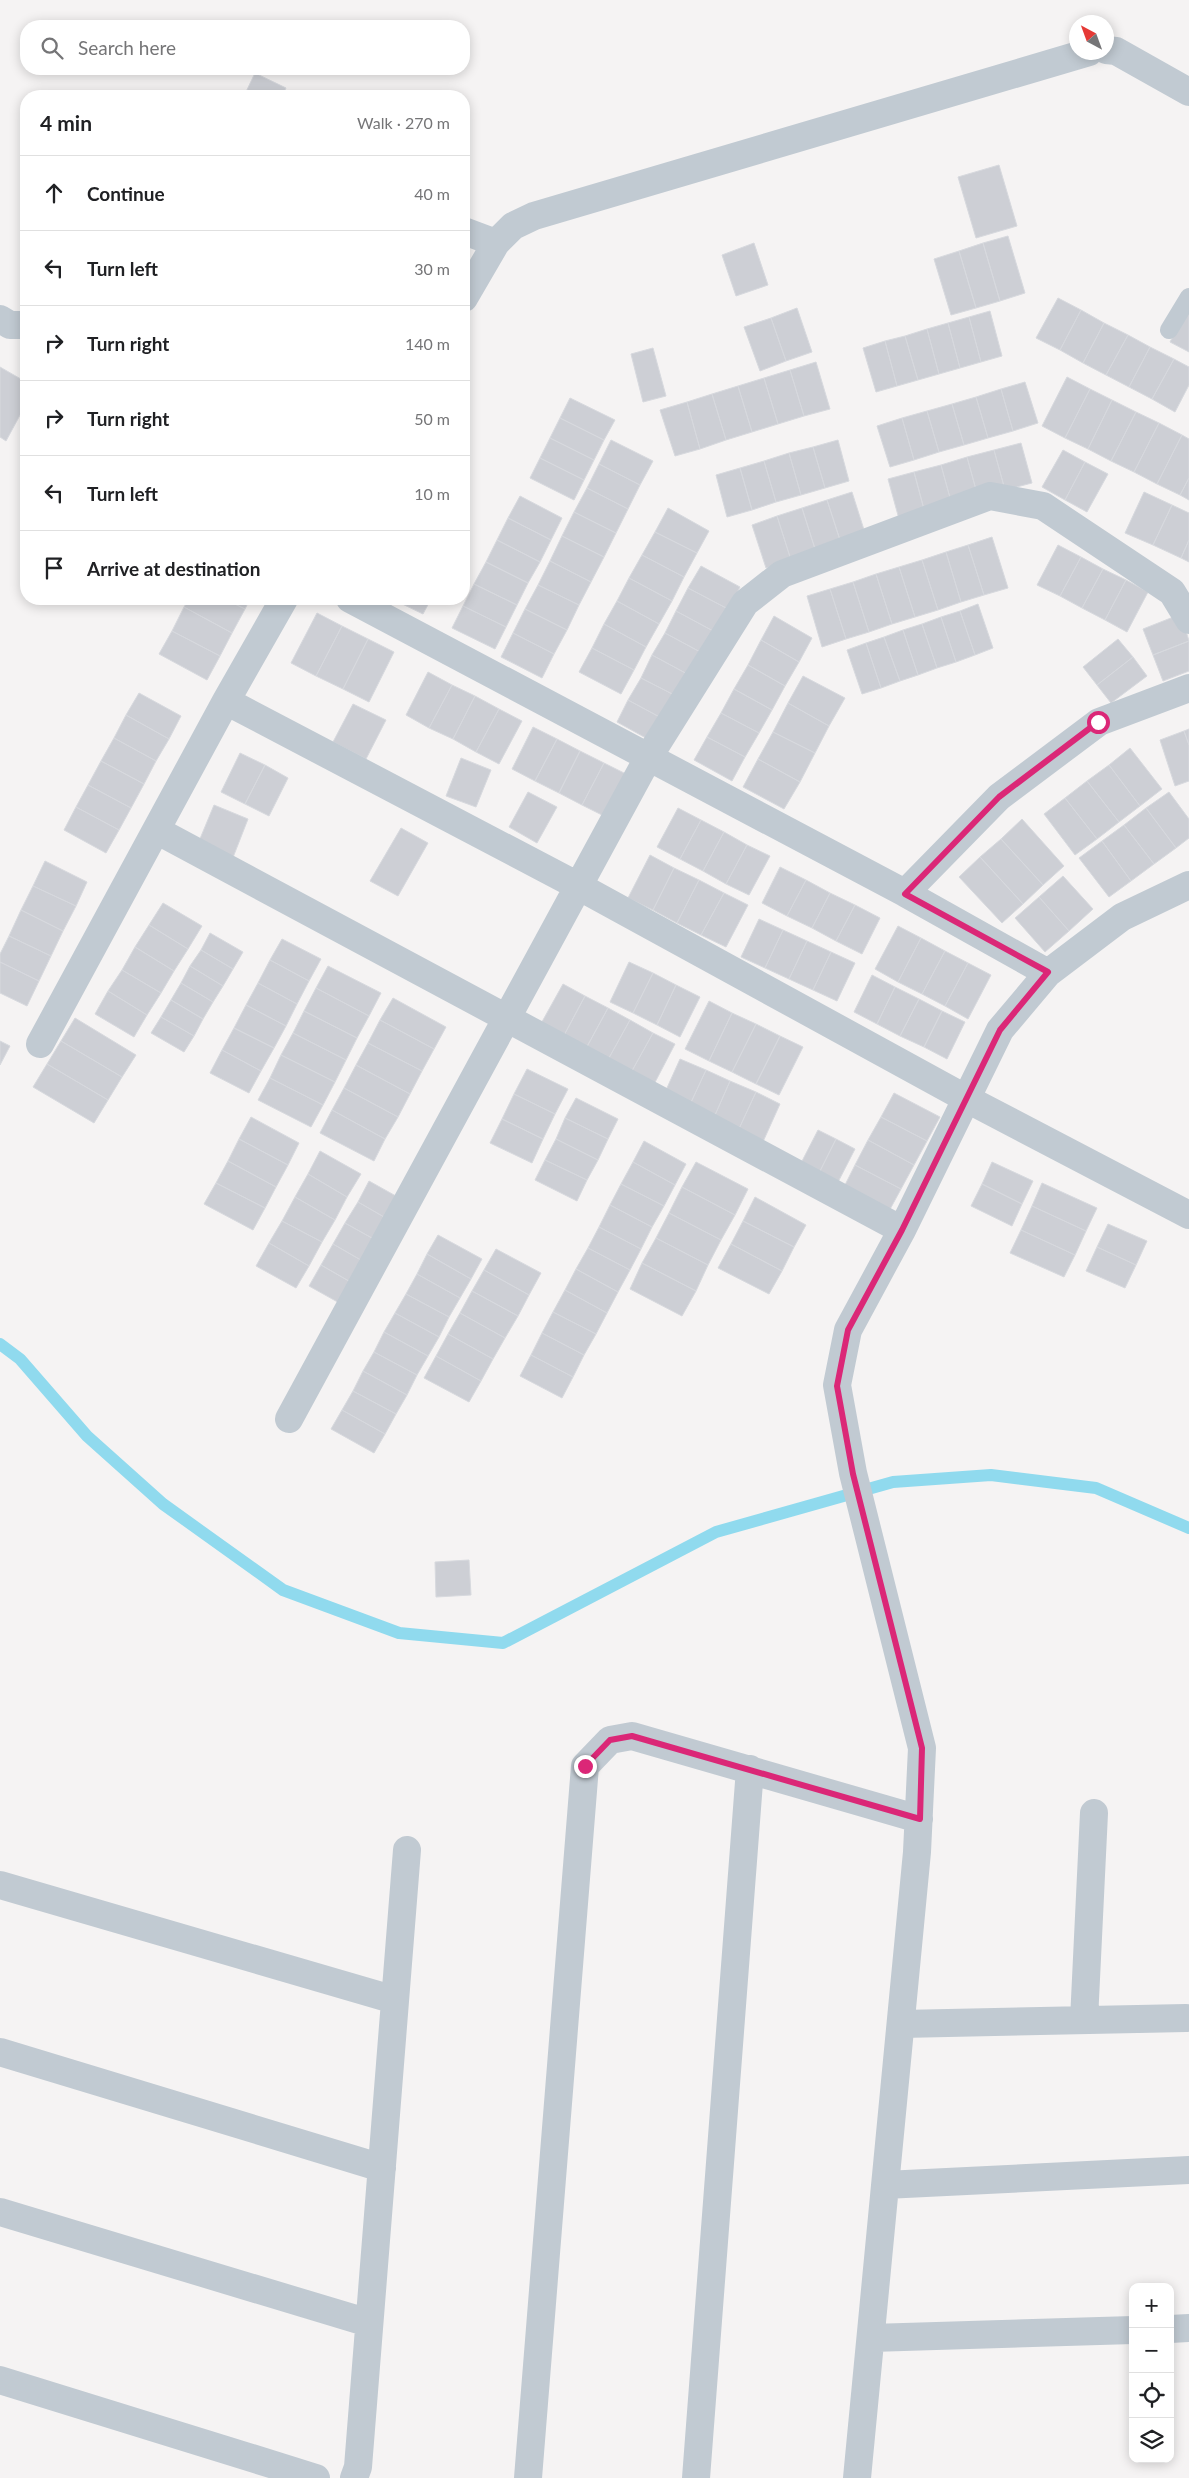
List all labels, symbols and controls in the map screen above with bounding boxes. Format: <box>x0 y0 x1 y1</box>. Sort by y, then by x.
north arrow <box>1069 15 1114 60</box>
search box <box>20 20 470 75</box>
icon: search <box>38 34 66 62</box>
text: Search here <box>78 36 176 59</box>
text: 4 min <box>40 110 92 135</box>
text: Walk · 270 m <box>357 113 450 132</box>
icon: ahead <box>40 179 68 207</box>
text: Continue <box>87 182 165 205</box>
text: 40 m <box>414 184 450 203</box>
icon: left <box>40 254 68 282</box>
text: Turn left <box>87 257 158 280</box>
text: 30 m <box>414 259 450 278</box>
icon: right <box>40 329 68 357</box>
text: Turn right <box>87 332 169 355</box>
text: 140 m <box>405 334 450 353</box>
icon: right <box>40 404 68 432</box>
text: Turn right <box>87 407 169 430</box>
text: 50 m <box>414 409 450 428</box>
icon: left <box>40 479 68 507</box>
text: Turn left <box>87 482 158 505</box>
text: 10 m <box>414 484 450 503</box>
icon: arrive <box>40 554 68 582</box>
text: Arrive at destination <box>87 557 260 580</box>
route start <box>1087 711 1110 734</box>
route end <box>574 1755 597 1778</box>
map controls <box>1129 2283 1174 2463</box>
button: + <box>1129 2283 1174 2328</box>
button: − <box>1129 2328 1174 2373</box>
button: locate <box>1129 2373 1174 2418</box>
button: layers <box>1129 2418 1174 2463</box>

